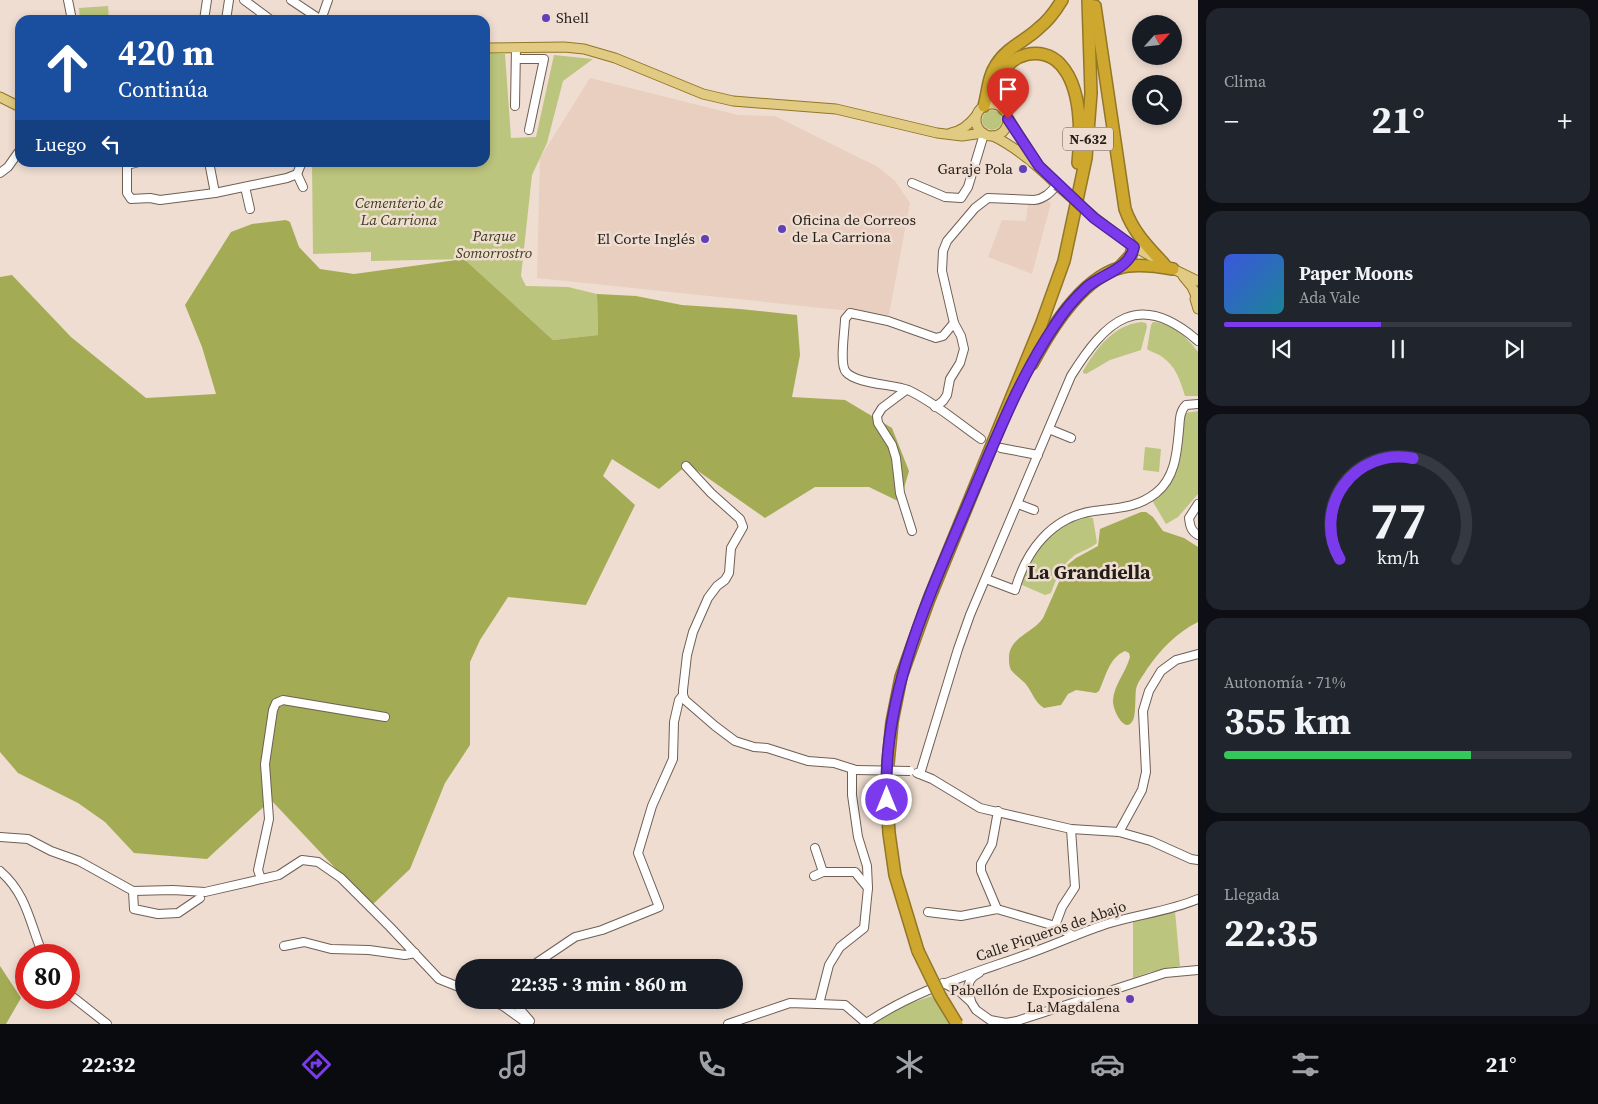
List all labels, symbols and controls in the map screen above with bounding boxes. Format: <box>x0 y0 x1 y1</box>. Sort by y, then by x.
place label: Shell <box>556 7 590 28</box>
marker: Shell <box>540 12 552 24</box>
north arrow <box>1132 15 1182 65</box>
map controls <box>1132 15 1182 125</box>
text: 420 m <box>118 29 214 77</box>
icon: ahead <box>35 35 100 100</box>
pin <box>987 68 1029 119</box>
text: Clima <box>1224 70 1266 92</box>
text: Continúa <box>118 74 208 104</box>
icon: arrive <box>994 75 1022 103</box>
button: search <box>1132 75 1182 125</box>
text: 21° <box>1371 94 1425 146</box>
text: − <box>1224 102 1239 140</box>
text: + <box>1557 102 1572 140</box>
road number: N-632 <box>1063 128 1113 150</box>
icon: left <box>97 130 125 158</box>
text: Luego <box>35 131 87 157</box>
place label: Garaje Pola <box>938 158 1013 179</box>
marker: Garaje Pola <box>1017 163 1029 175</box>
park label: Cementerio de La Carriona <box>355 192 443 230</box>
place label: Oficina de Correos de La Carriona <box>792 209 916 247</box>
marker: Oficina de Correos de La Carriona <box>776 223 788 235</box>
park label: Parque Somorrostro <box>456 225 532 263</box>
place label: El Corte Inglés <box>597 228 695 249</box>
marker: El Corte Inglés <box>699 233 711 245</box>
text: Paper Moons <box>1299 260 1413 286</box>
text: Ada Vale <box>1299 286 1360 308</box>
icon: previous <box>1268 335 1296 363</box>
icon: pause <box>1384 335 1412 363</box>
icon: next <box>1500 335 1528 363</box>
text: 77 <box>1370 484 1426 555</box>
text: km/h <box>1377 545 1420 570</box>
district label: La Grandiella <box>1027 558 1151 586</box>
text: Autonomía · 71% <box>1224 671 1346 693</box>
text: 355 km <box>1224 695 1351 747</box>
position arrow <box>860 773 912 825</box>
text: Llegada <box>1224 883 1280 905</box>
street label: Calle Piqueros de Abajo <box>973 895 1129 966</box>
text: 22:35 <box>1224 907 1318 959</box>
speed limit sign: 80 <box>15 944 80 1009</box>
text: 22:35 · 3 min · 860 m <box>511 971 687 997</box>
place label: Pabellón de Exposiciones La Magdalena <box>950 979 1120 1017</box>
marker: Pabellón de Exposiciones La Magdalena <box>1124 993 1136 1005</box>
icon: directions <box>299 1047 334 1082</box>
icon: music <box>496 1047 531 1082</box>
icon: phone <box>694 1047 729 1082</box>
icon: climate <box>892 1047 927 1082</box>
icon: car <box>1090 1047 1125 1082</box>
icon: filters <box>1288 1047 1323 1082</box>
text: 22:32 <box>81 1049 136 1079</box>
text: 21° <box>1486 1049 1517 1079</box>

